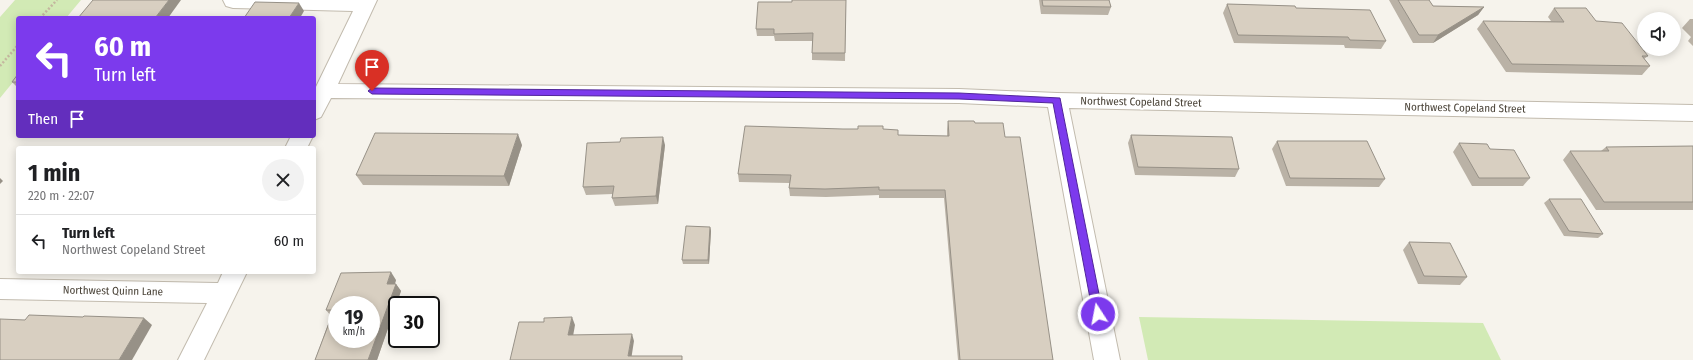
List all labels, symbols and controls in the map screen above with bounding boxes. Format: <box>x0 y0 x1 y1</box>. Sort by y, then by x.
map controls <box>1637 12 1681 56</box>
button: sound <box>1637 12 1681 56</box>
text: 60 m <box>94 30 151 63</box>
icon: left <box>28 32 80 84</box>
pin <box>355 50 389 91</box>
icon: arrive <box>361 56 383 78</box>
text: Turn left <box>94 64 156 86</box>
street label: Northwest Copeland Street <box>1080 94 1202 110</box>
street label: Northwest Copeland Street <box>1404 100 1526 116</box>
icon: arrive <box>66 108 88 130</box>
text: Then <box>28 110 58 128</box>
text: 1 min <box>28 159 80 187</box>
button: close <box>262 159 304 201</box>
text: 220 m · 22:07 <box>28 188 94 203</box>
text: Turn left <box>62 224 115 242</box>
icon: left <box>28 230 50 252</box>
text: 60 m <box>274 232 304 250</box>
text: Northwest Copeland Street <box>62 242 205 257</box>
street label: Northwest Quinn Lane <box>63 284 163 298</box>
position arrow <box>1077 293 1119 335</box>
speed limit sign: 30 <box>388 296 440 348</box>
text: 19 <box>345 305 363 329</box>
text: km/h <box>343 326 365 338</box>

